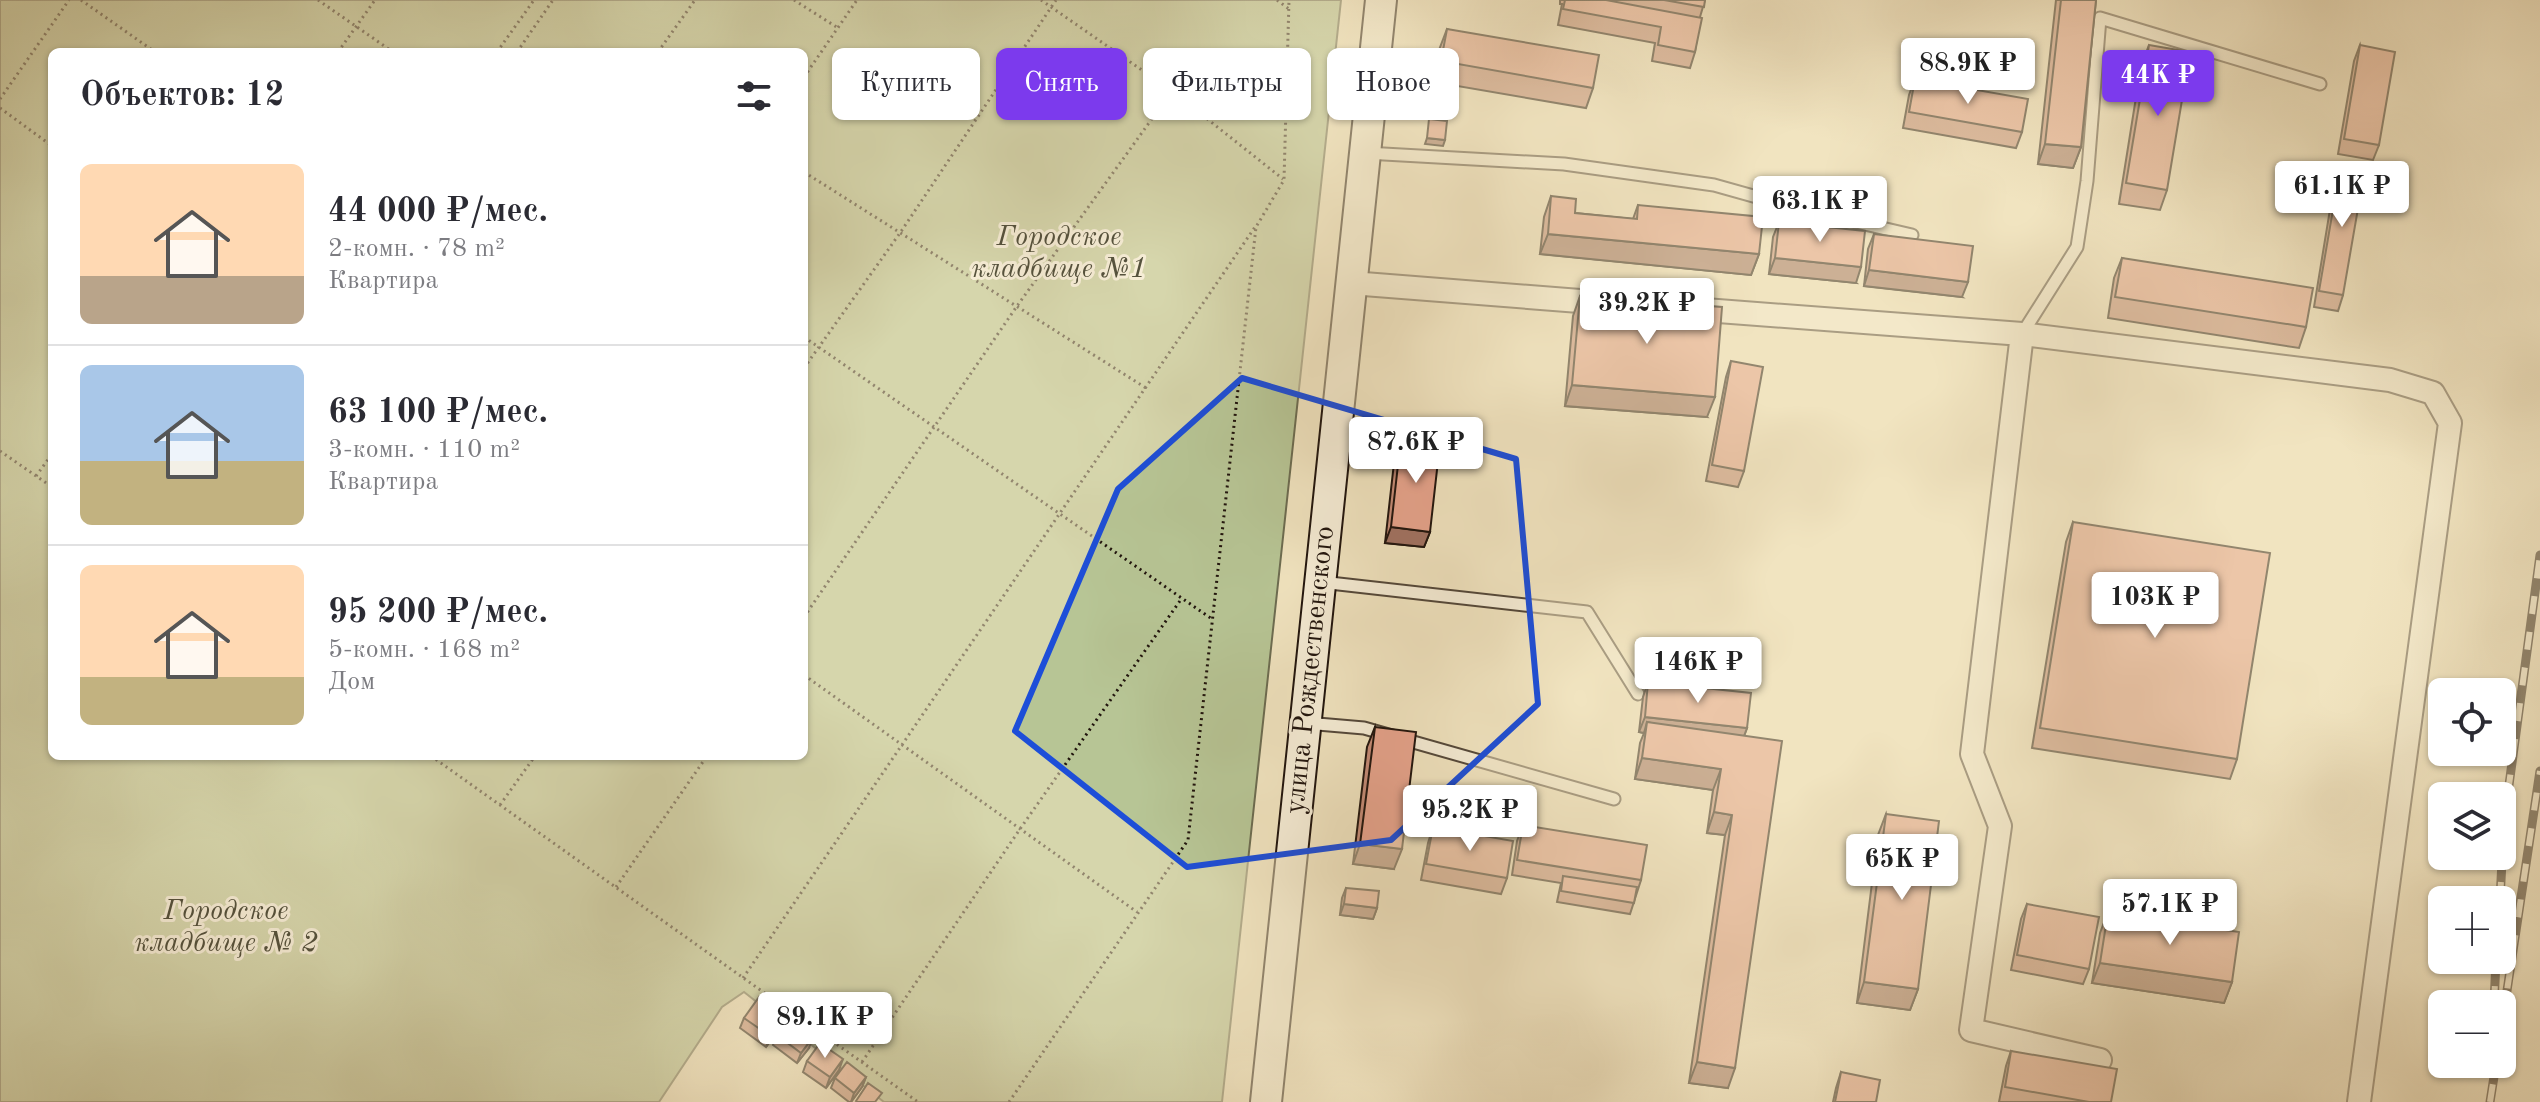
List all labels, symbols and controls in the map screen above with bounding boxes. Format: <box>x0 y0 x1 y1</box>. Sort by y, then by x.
pin: 88.9K ₽ <box>1894 38 2042 106</box>
chip: Купить <box>832 48 980 120</box>
chip: Снять <box>996 48 1127 120</box>
chip: Фильтры <box>1143 48 1311 120</box>
chip: Новое <box>1327 48 1459 120</box>
pin: 44K ₽ <box>2102 50 2214 118</box>
text: 88.9K ₽ <box>1919 51 2017 77</box>
text: 44K ₽ <box>2120 63 2196 89</box>
icon: filters <box>732 74 776 118</box>
text: Объектов: 12 <box>80 79 284 113</box>
pin: 61.1K ₽ <box>2268 161 2416 229</box>
text: 61.1K ₽ <box>2293 174 2391 200</box>
pin: 63.1K ₽ <box>1746 176 1894 244</box>
text: 63.1K ₽ <box>1771 189 1869 215</box>
text: 44 000 ₽/мес. <box>328 195 548 229</box>
icon: home <box>144 196 240 292</box>
park label: Городское кладбище №1 <box>971 224 1147 284</box>
text: 2-комн. · 78 m² <box>328 236 505 262</box>
text: Квартира <box>328 268 438 294</box>
pin: 39.2K ₽ <box>1573 278 1721 346</box>
text: 39.2K ₽ <box>1598 291 1696 317</box>
text: 63 100 ₽/мес. <box>328 396 548 430</box>
icon: home <box>144 397 240 493</box>
pin: 87.6K ₽ <box>1342 417 1490 485</box>
text: 87.6K ₽ <box>1367 430 1465 456</box>
text: 3-комн. · 110 m² <box>328 437 520 463</box>
text: Квартира <box>328 469 438 495</box>
street label: улица Рождественского <box>1282 525 1340 815</box>
pin: 103K ₽ <box>2090 572 2220 640</box>
text: 103K ₽ <box>2110 585 2200 611</box>
text: 95 200 ₽/мес. <box>328 596 548 630</box>
icon: home <box>144 597 240 693</box>
text: 5-комн. · 168 m² <box>328 637 520 663</box>
pin: 146K ₽ <box>1633 637 1763 705</box>
text: 146K ₽ <box>1653 650 1743 676</box>
text: Дом <box>328 669 375 695</box>
map controls <box>2428 678 2516 1078</box>
button: locate <box>2428 678 2516 766</box>
button: layers <box>2428 782 2516 870</box>
pin: 95.2K ₽ <box>1396 785 1544 853</box>
text: 95.2K ₽ <box>1421 798 1519 824</box>
pin: 65K ₽ <box>1846 834 1958 902</box>
text: 65K ₽ <box>1864 847 1940 873</box>
pin: 57.1K ₽ <box>2096 879 2244 947</box>
button: + <box>2428 886 2516 974</box>
text: 57.1K ₽ <box>2121 892 2219 918</box>
park label: Городское кладбище № 2 <box>134 898 318 958</box>
button: − <box>2428 990 2516 1078</box>
pin: 89.1K ₽ <box>751 992 899 1060</box>
text: 89.1K ₽ <box>776 1005 874 1031</box>

